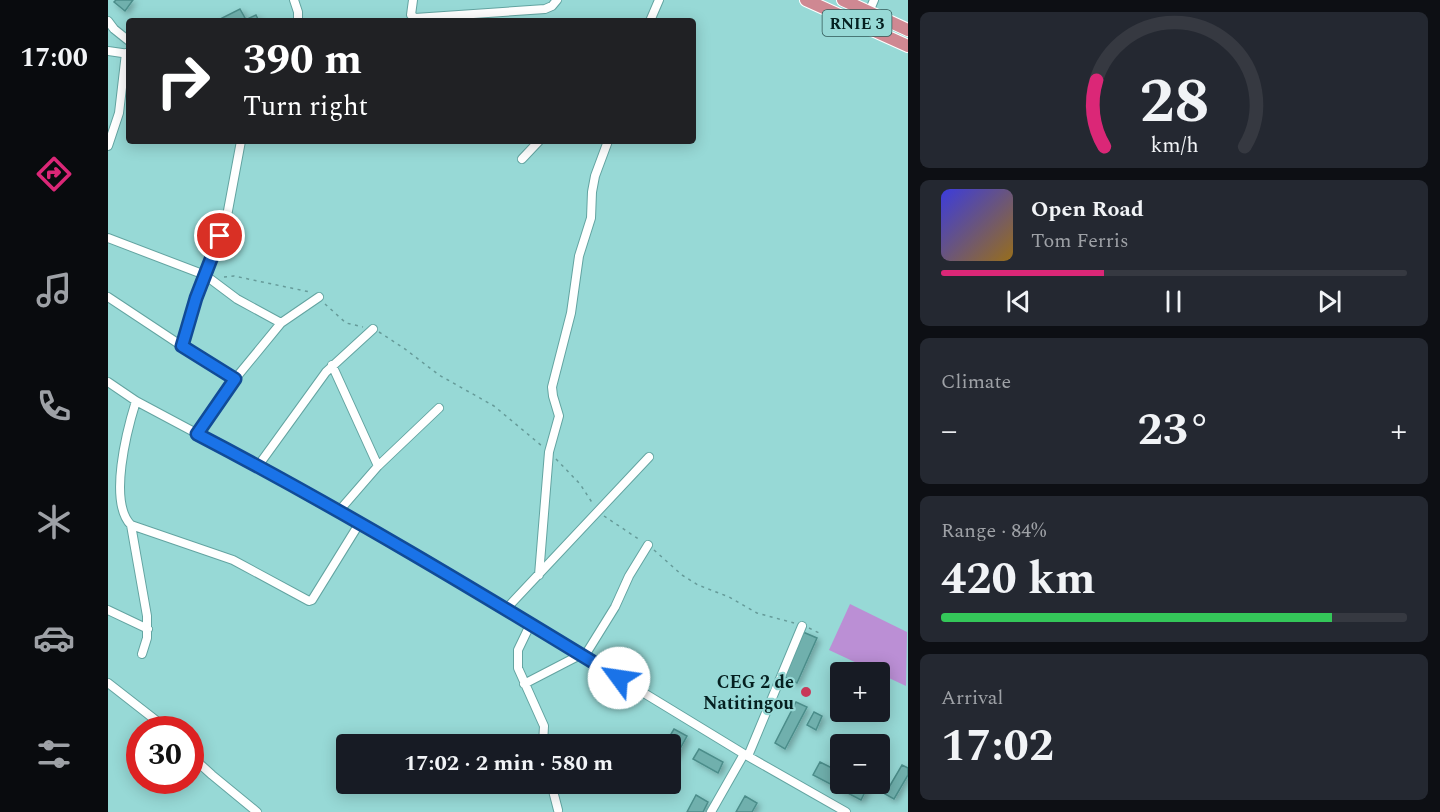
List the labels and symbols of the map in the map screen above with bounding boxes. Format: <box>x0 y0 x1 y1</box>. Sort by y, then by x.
road number: RNIE 3 <box>822 10 891 36</box>
pin <box>194 210 245 261</box>
position arrow <box>587 646 651 710</box>
place label: CEG 2 de Natitingou <box>703 669 794 717</box>
marker: CEG 2 de Natitingou <box>799 685 813 699</box>
speed limit sign: 30 <box>126 716 204 794</box>

